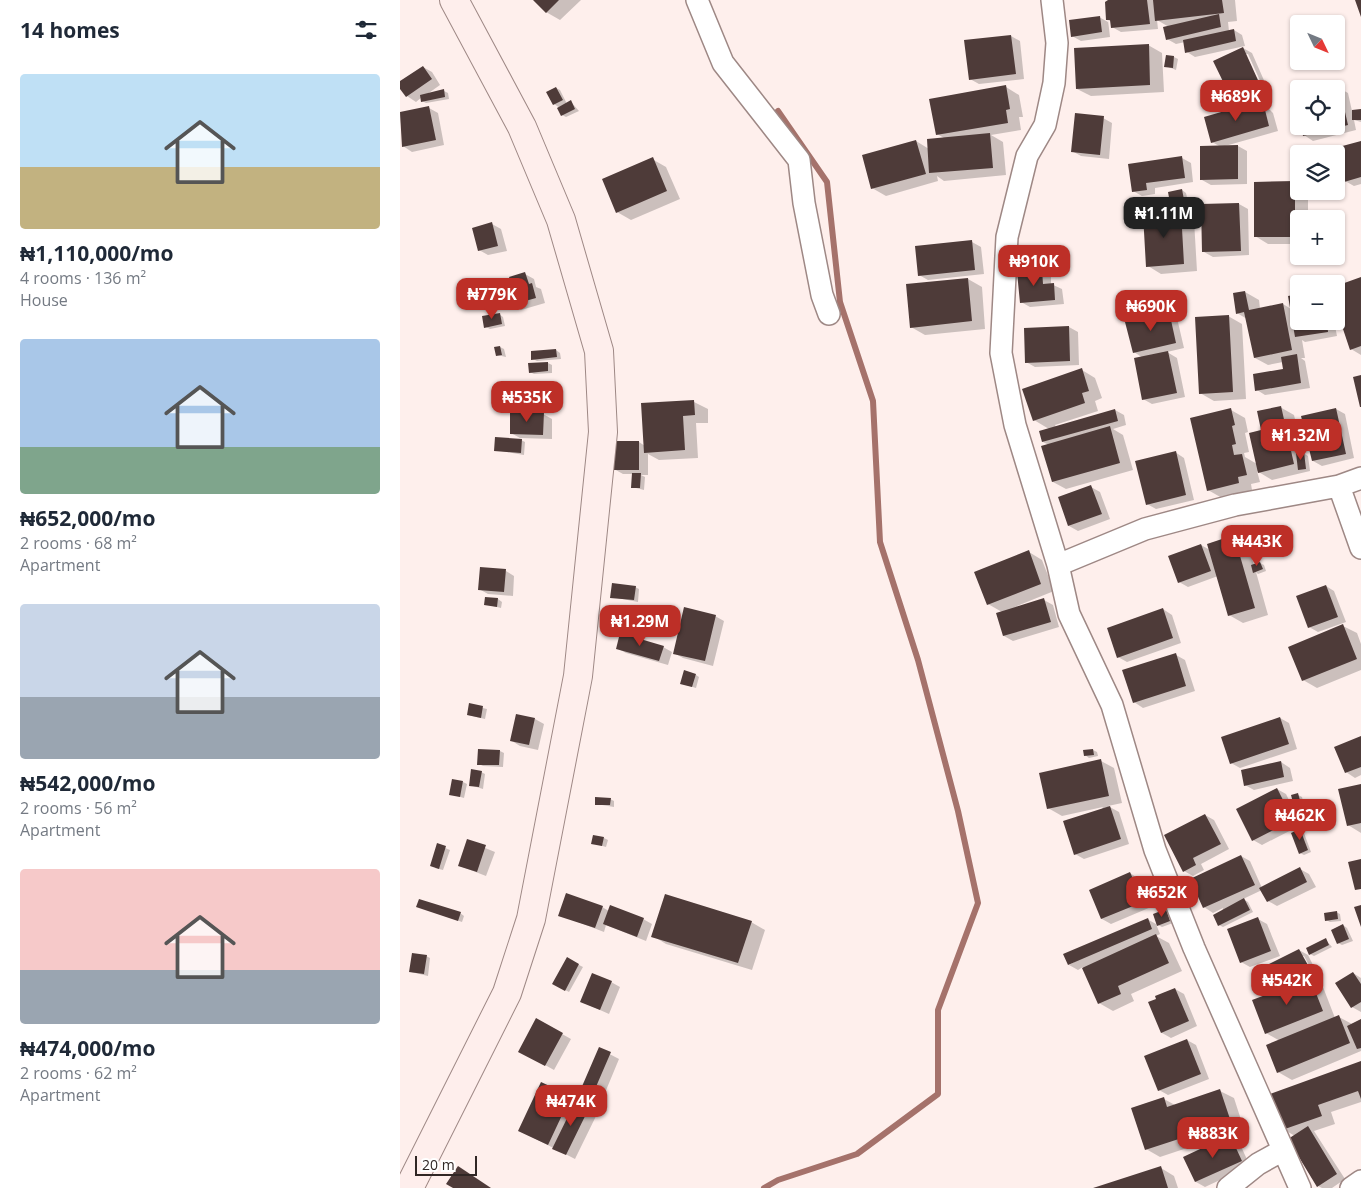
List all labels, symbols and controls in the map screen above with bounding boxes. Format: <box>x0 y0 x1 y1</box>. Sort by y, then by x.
north arrow <box>1290 15 1345 70</box>
map controls <box>1290 15 1345 330</box>
text: 14 homes <box>20 16 120 44</box>
icon: filters <box>352 16 380 44</box>
pin: ₦689K <box>1201 80 1271 122</box>
button: locate <box>1290 80 1345 135</box>
text: ₦689K <box>1211 85 1261 107</box>
icon: home <box>155 107 245 197</box>
button: layers <box>1290 145 1345 200</box>
pin: ₦1.11M <box>1123 196 1205 239</box>
text: ₦1.11M <box>1135 202 1193 224</box>
button: + <box>1290 210 1345 265</box>
text: ₦1,110,000/mo <box>20 239 174 267</box>
pin: ₦910K <box>999 244 1069 287</box>
text: ₦910K <box>1009 250 1059 272</box>
text: 4 rooms · 136 m² <box>20 267 146 289</box>
button: − <box>1290 275 1345 330</box>
pin: ₦779K <box>457 278 527 320</box>
text: ₦779K <box>467 283 517 305</box>
text: House <box>20 289 68 311</box>
pin: ₦690K <box>1116 290 1186 332</box>
text: ₦690K <box>1126 295 1176 317</box>
icon: home <box>155 372 245 462</box>
pin: ₦535K <box>492 380 562 423</box>
text: ₦535K <box>502 386 552 408</box>
pin: ₦1.32M <box>1260 418 1342 461</box>
text: ₦1.32M <box>1272 424 1330 446</box>
text: ₦652,000/mo <box>20 504 156 532</box>
pin: ₦443K <box>1222 524 1292 567</box>
text: ₦443K <box>1232 530 1282 552</box>
text: 2 rooms · 68 m² <box>20 532 137 554</box>
text: Apartment <box>20 554 100 576</box>
pin: ₦1.29M <box>599 604 681 647</box>
text: ₦1.29M <box>611 610 669 632</box>
icon: home <box>155 637 245 727</box>
text: ₦542,000/mo <box>20 769 156 797</box>
text: 2 rooms · 56 m² <box>20 797 137 819</box>
pin: ₦462K <box>1265 798 1335 841</box>
text: ₦462K <box>1275 804 1325 826</box>
text: Apartment <box>20 819 100 841</box>
pin: ₦652K <box>1127 876 1197 918</box>
text: ₦652K <box>1137 881 1187 903</box>
icon: home <box>155 902 245 992</box>
pin: ₦542K <box>1252 964 1322 1006</box>
text: ₦542K <box>1262 969 1312 991</box>
text: ₦474,000/mo <box>20 1034 156 1062</box>
text: 2 rooms · 62 m² <box>20 1062 137 1084</box>
text: Apartment <box>20 1084 100 1106</box>
pin: ₦474K <box>536 1084 606 1127</box>
text: ₦474K <box>546 1090 596 1112</box>
pin: ₦883K <box>1178 1116 1248 1159</box>
text: ₦883K <box>1188 1122 1238 1144</box>
scale bar <box>415 1153 478 1176</box>
text: 20 m <box>422 1155 455 1174</box>

